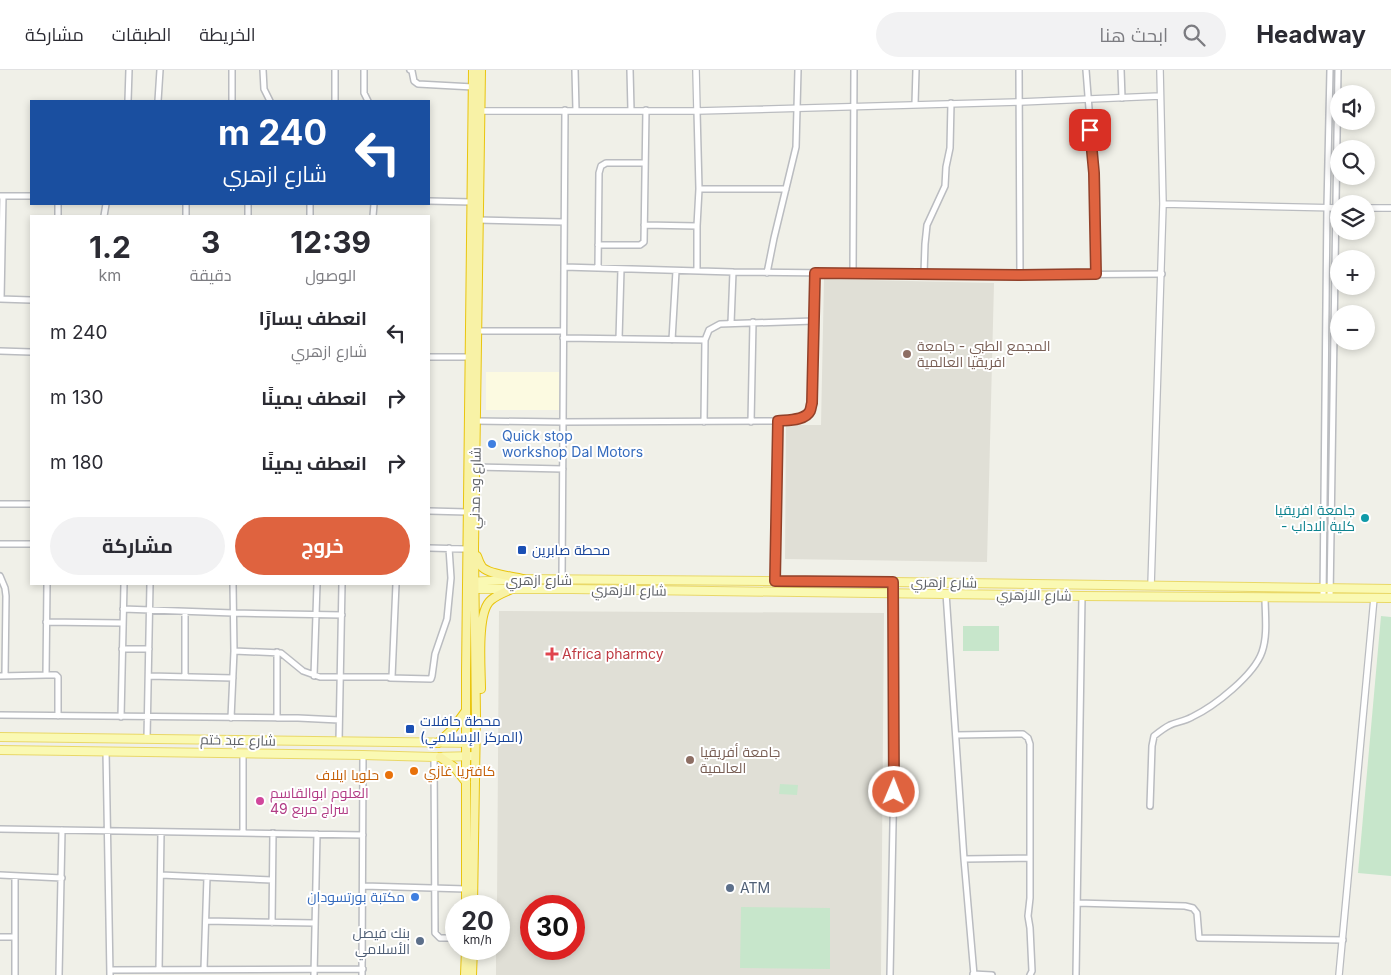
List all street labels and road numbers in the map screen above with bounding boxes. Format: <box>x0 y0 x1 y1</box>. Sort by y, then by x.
street label: شارع ود مدني <box>465 447 488 529</box>
street label: شارع ازهري <box>506 571 572 592</box>
street label: شارع ازهري <box>911 572 977 595</box>
street label: شارع الازهري <box>591 580 667 603</box>
street label: شارع الازهري <box>996 585 1072 608</box>
street label: شارع عبد ختم <box>200 730 276 751</box>

